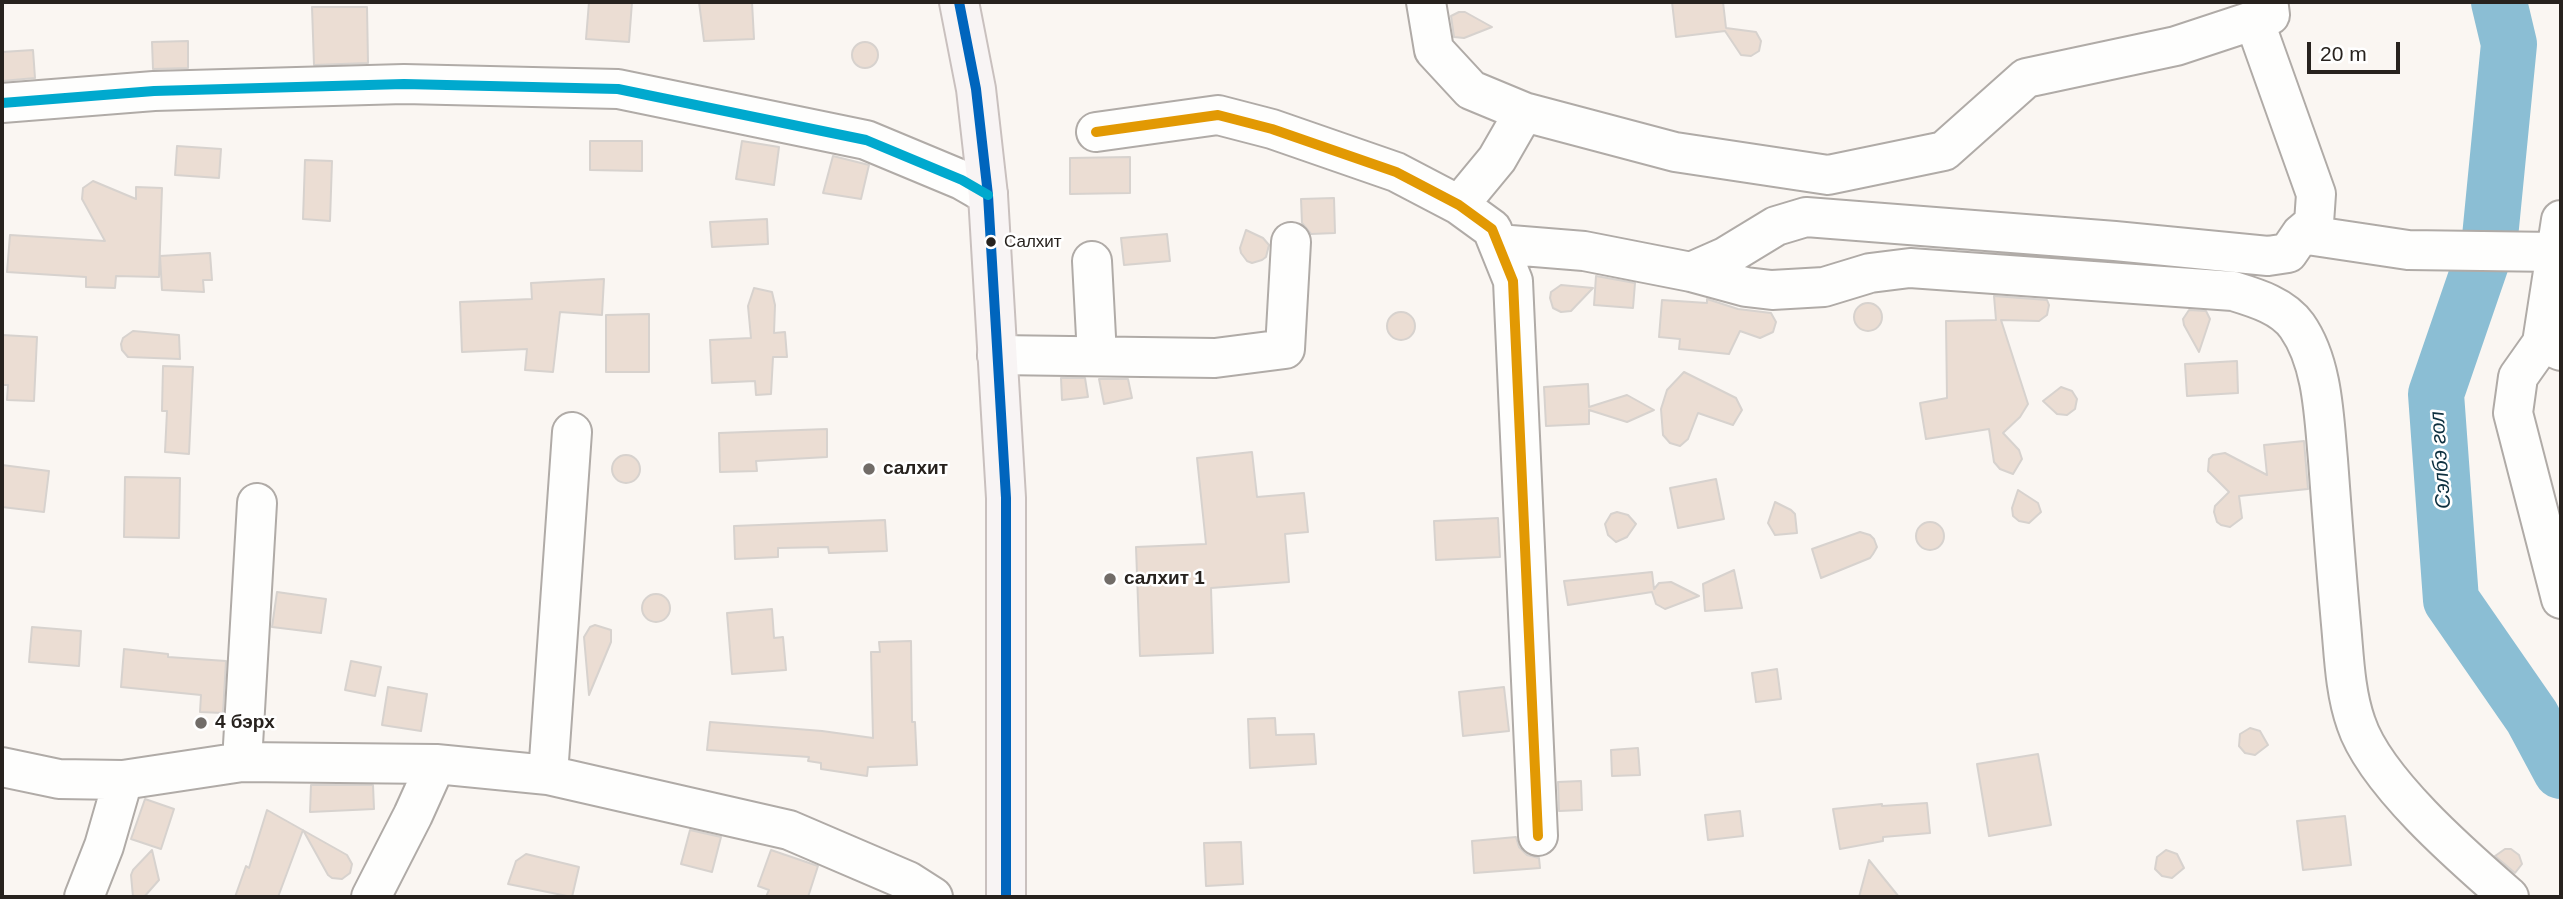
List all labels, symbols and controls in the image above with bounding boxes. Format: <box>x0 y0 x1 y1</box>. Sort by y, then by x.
scale bar <box>2311 28 2404 72</box>
text: 20 m <box>2320 42 2367 65</box>
place label: Салхит <box>1004 232 1062 252</box>
marker: Салхит <box>984 235 998 249</box>
water label: Сэлбэ гол <box>2425 410 2457 510</box>
place label: салхит <box>883 458 948 480</box>
marker: салхит <box>861 461 877 477</box>
place label: салхит 1 <box>1124 568 1205 590</box>
marker: салхит 1 <box>1102 571 1118 587</box>
place label: 4 бэрх <box>215 712 275 734</box>
marker: 4 бэрх <box>193 715 209 731</box>

